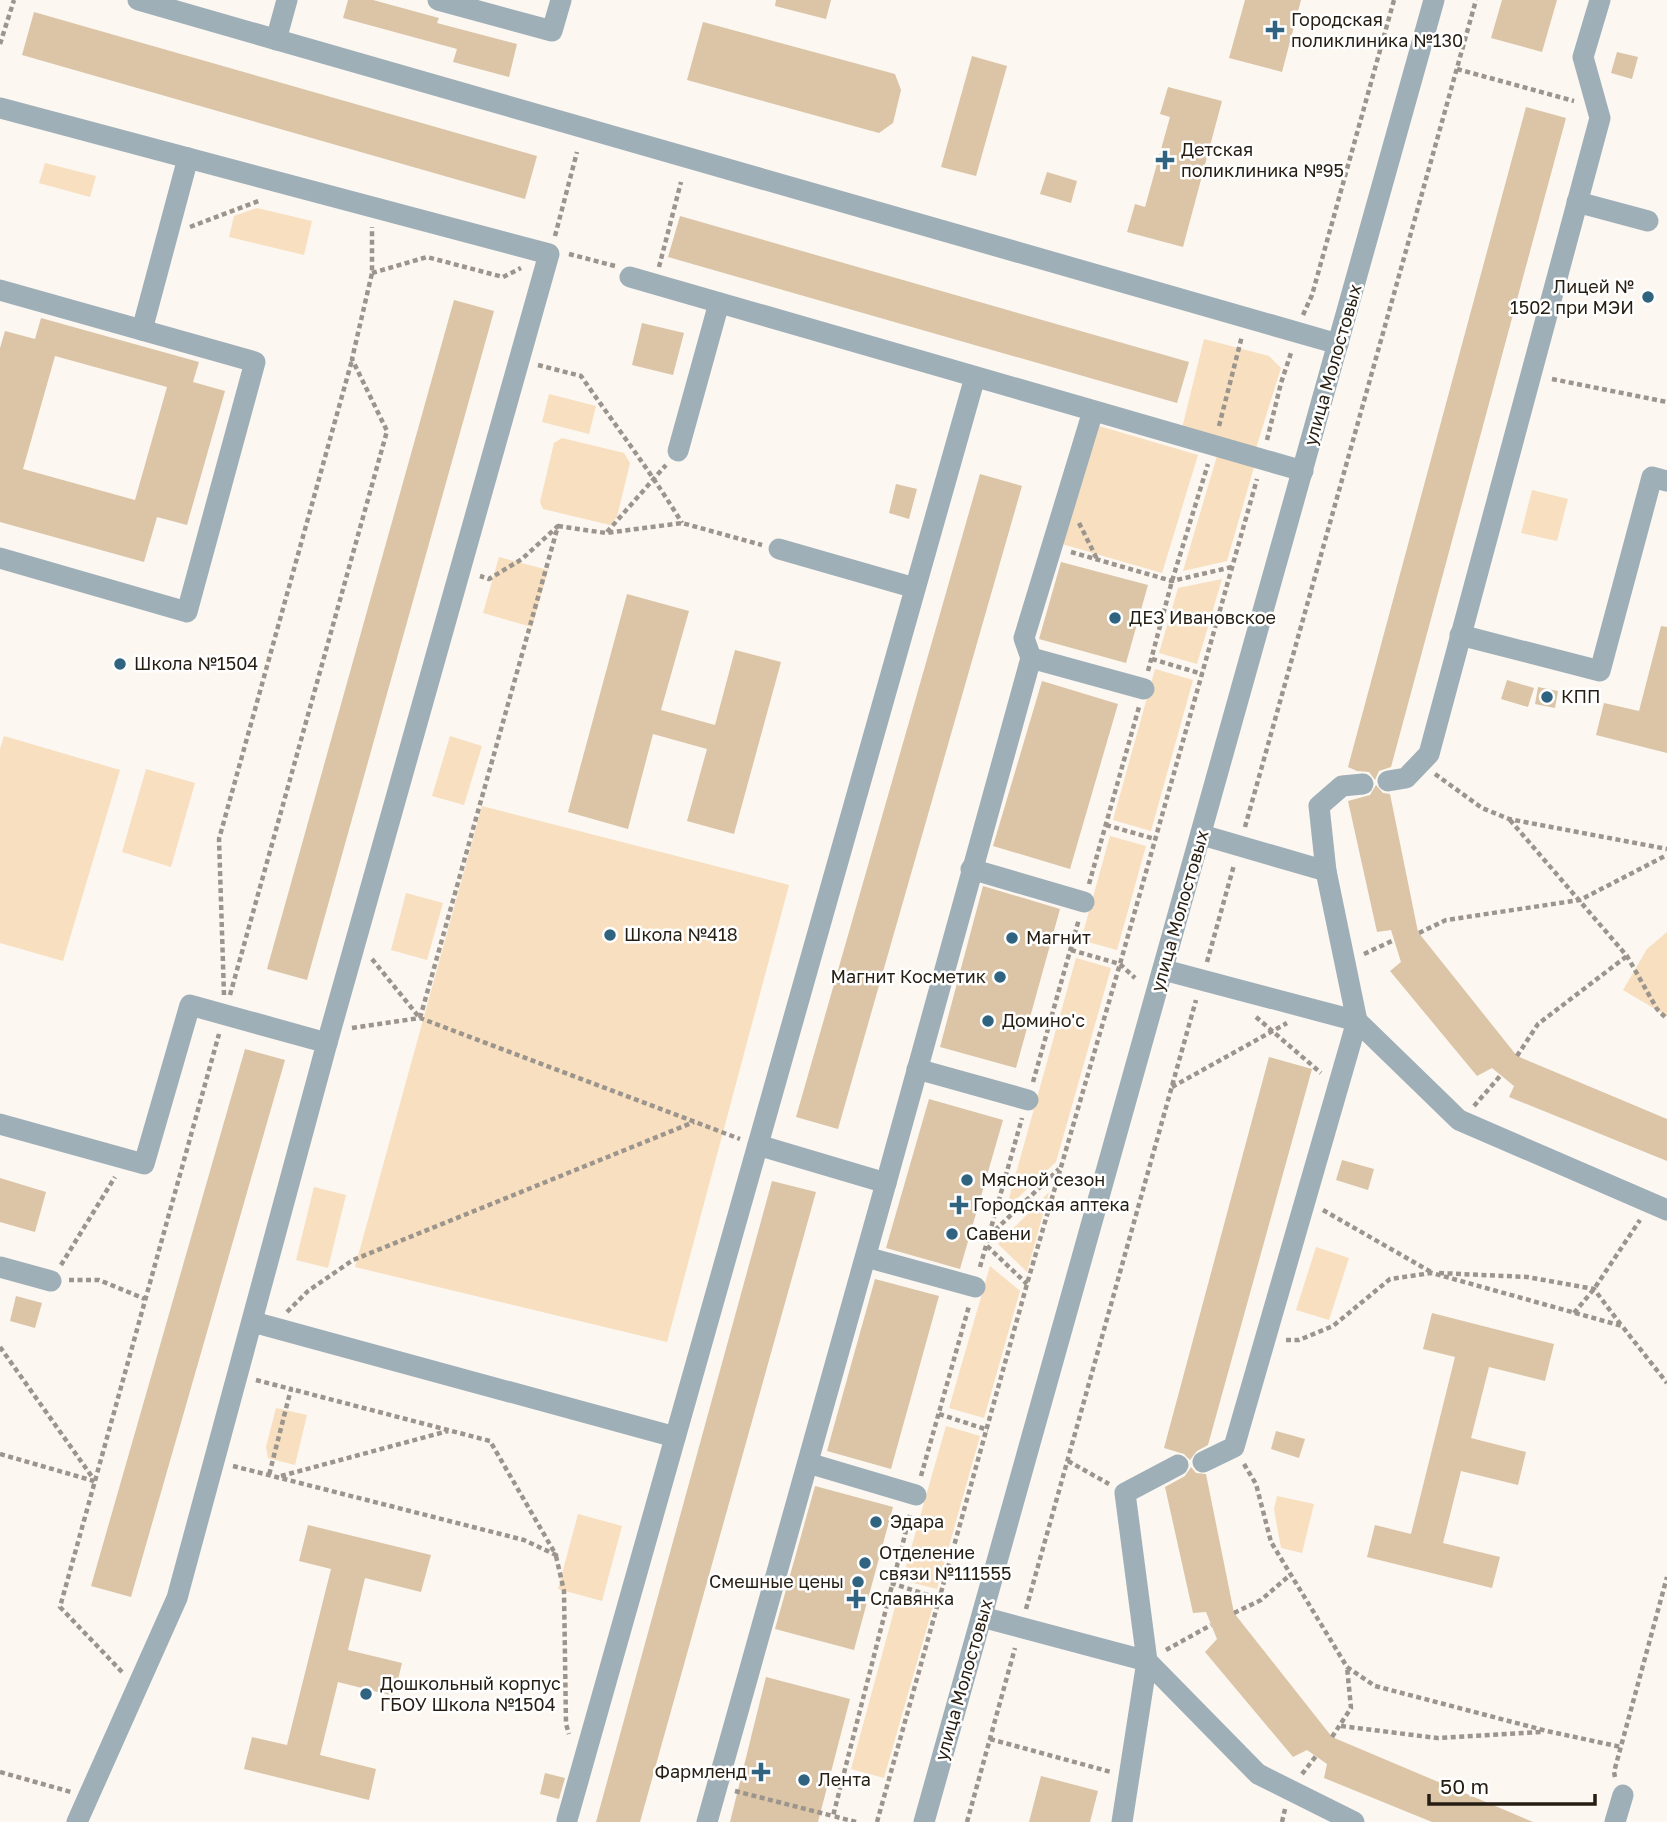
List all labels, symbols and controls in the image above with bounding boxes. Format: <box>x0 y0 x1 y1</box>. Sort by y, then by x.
place label: Городская поликлиника №130 <box>1291 8 1463 51</box>
marker: Городская поликлиника №130 <box>1265 20 1285 40</box>
place label: Детская поликлиника №95 <box>1181 138 1344 181</box>
marker: Детская поликлиника №95 <box>1155 150 1175 170</box>
place label: Лицей № 1502 при МЭИ <box>1510 275 1634 318</box>
street label: улица Молостовых <box>1298 281 1366 448</box>
marker: Лицей № 1502 при МЭИ <box>1640 289 1656 305</box>
place label: ДЕЗ Ивановское <box>1129 606 1276 628</box>
marker: ДЕЗ Ивановское <box>1107 610 1123 626</box>
place label: Школа №1504 <box>134 652 258 674</box>
marker: Школа №1504 <box>112 656 128 672</box>
place label: КПП <box>1561 685 1601 707</box>
marker: КПП <box>1539 689 1555 705</box>
street label: улица Молостовых <box>1145 827 1213 994</box>
place label: Школа №418 <box>624 923 738 945</box>
place label: Магнит <box>1026 926 1091 948</box>
marker: Школа №418 <box>602 927 618 943</box>
marker: Магнит <box>1004 930 1020 946</box>
place label: Магнит Косметик <box>831 965 986 987</box>
marker: Магнит Косметик <box>992 969 1008 985</box>
place label: Домино'c <box>1002 1009 1085 1031</box>
marker: Домино'c <box>980 1013 996 1029</box>
place label: Мясной сезон <box>981 1168 1105 1190</box>
marker: Мясной сезон <box>959 1172 975 1188</box>
place label: Городская аптека <box>973 1193 1130 1215</box>
marker: Городская аптека <box>951 1197 967 1213</box>
place label: Савени <box>966 1222 1031 1244</box>
marker: Савени <box>944 1226 960 1242</box>
place label: Эдара <box>890 1510 944 1532</box>
marker: Эдара <box>868 1514 884 1530</box>
place label: Отделение связи №111555 <box>879 1541 1011 1584</box>
marker: Отделение связи №111555 <box>857 1555 873 1571</box>
place label: Смешные цены <box>709 1570 844 1592</box>
marker: Смешные цены <box>850 1574 866 1590</box>
place label: Славянка <box>870 1587 954 1609</box>
marker: Славянка <box>848 1591 864 1607</box>
street label: улица Молостовых <box>929 1596 997 1763</box>
place label: Дошкольный корпус ГБОУ Школа №1504 <box>380 1672 561 1715</box>
marker: Дошкольный корпус ГБОУ Школа №1504 <box>358 1686 374 1702</box>
place label: Фармленд <box>654 1760 747 1782</box>
scale bar <box>1429 1762 1595 1806</box>
marker: Фармленд <box>753 1764 769 1780</box>
place label: Лента <box>818 1768 871 1790</box>
marker: Лента <box>796 1772 812 1788</box>
text: 50 m <box>1440 1773 1489 1799</box>

